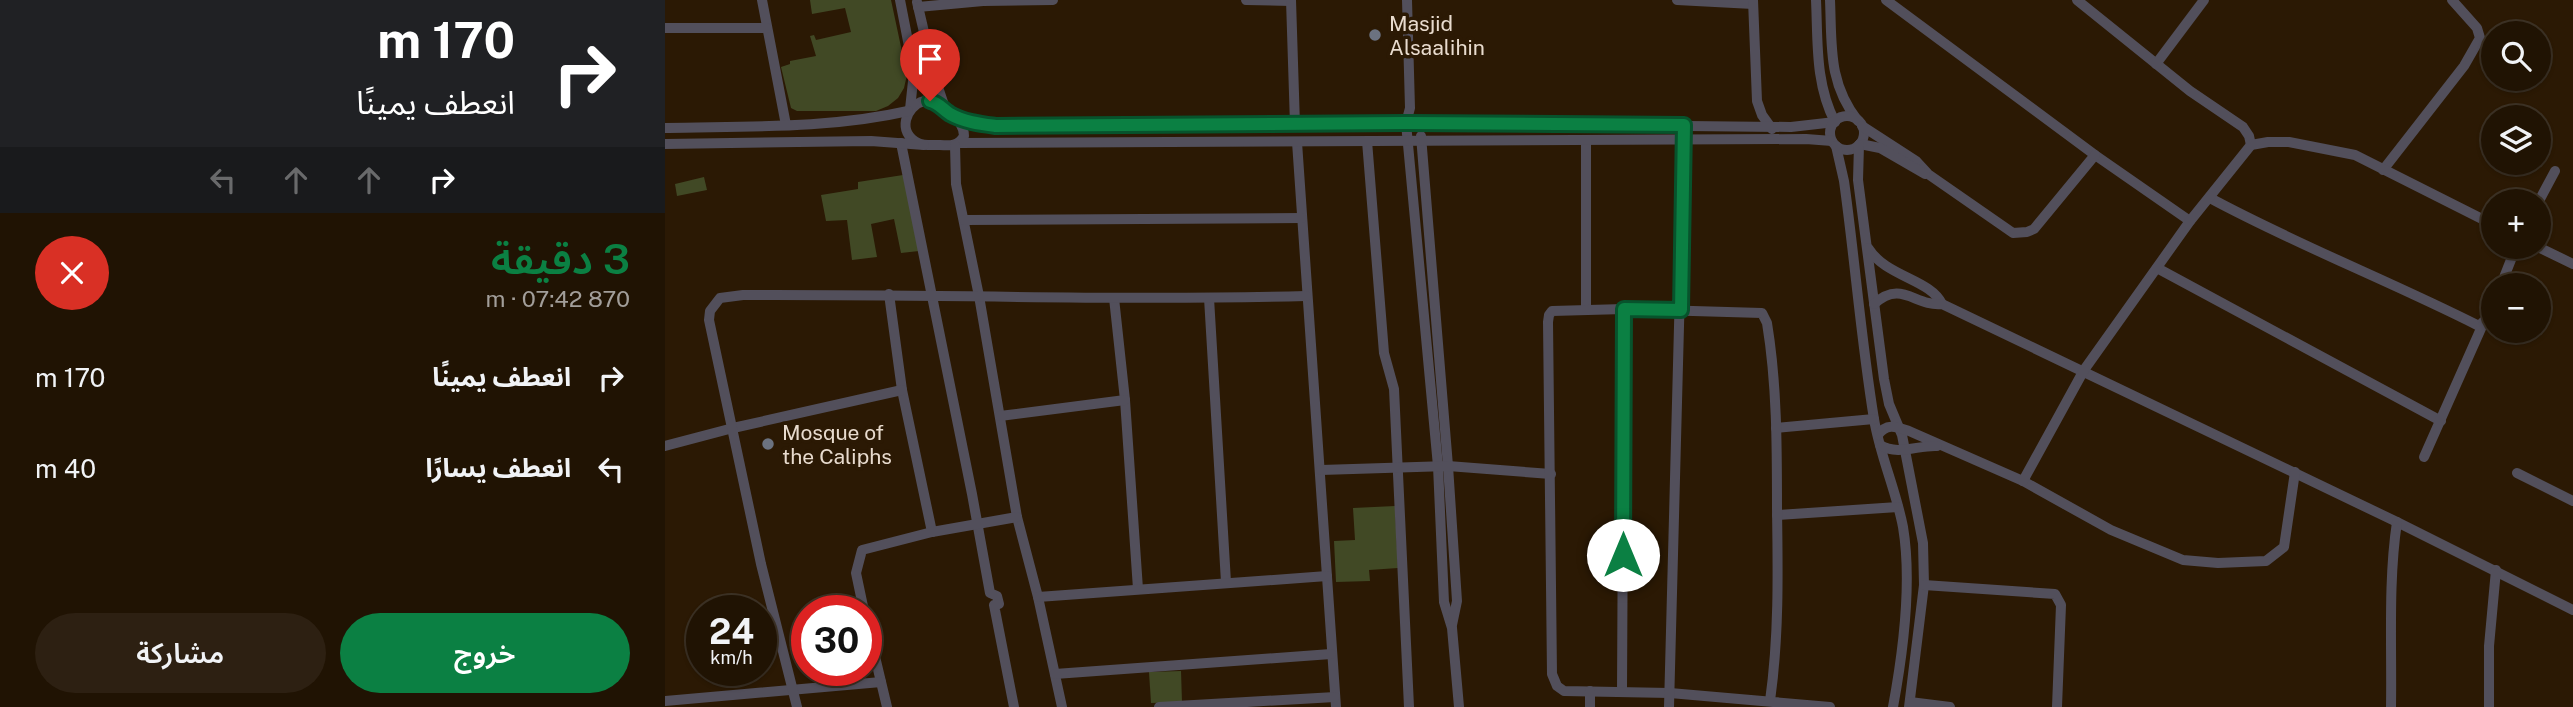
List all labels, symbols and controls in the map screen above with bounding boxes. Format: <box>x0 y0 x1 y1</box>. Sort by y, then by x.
text: 170 m <box>377 11 515 69</box>
place label: Masjid Alsaalihin <box>1389 11 1485 60</box>
map controls <box>2481 21 2551 343</box>
button: search <box>2481 21 2551 91</box>
marker: Masjid Alsaalihin <box>1367 27 1383 43</box>
icon: right <box>539 28 630 119</box>
pin <box>900 29 960 101</box>
icon: arrive <box>911 40 949 78</box>
text: انعطف يمينًا <box>356 84 515 121</box>
button: layers <box>2481 105 2551 175</box>
icon: left <box>204 161 242 199</box>
icon: ahead <box>277 161 315 199</box>
icon: ahead <box>350 161 388 199</box>
icon: right <box>423 161 461 199</box>
button: + <box>2481 189 2551 259</box>
text: 3 دقيقة <box>491 234 630 283</box>
button: close <box>35 236 109 310</box>
button: − <box>2481 273 2551 343</box>
text: 870 m · 07:42 <box>486 285 630 312</box>
icon: right <box>592 359 630 397</box>
text: انعطف يمينًا <box>432 361 571 392</box>
text: 170 m <box>35 362 105 393</box>
place label: Mosque of the Caliphs <box>782 420 892 469</box>
marker: Mosque of the Caliphs <box>760 436 776 452</box>
icon: left <box>592 450 630 488</box>
text: انعطف يسارًا <box>425 452 571 483</box>
text: 40 m <box>35 453 96 484</box>
position arrow <box>1586 518 1660 592</box>
speed limit sign: 30 <box>791 595 882 686</box>
text: 24 <box>709 611 754 652</box>
button: مشاركة <box>35 613 326 693</box>
button: خروج <box>340 613 630 693</box>
text: km/h <box>710 647 753 668</box>

